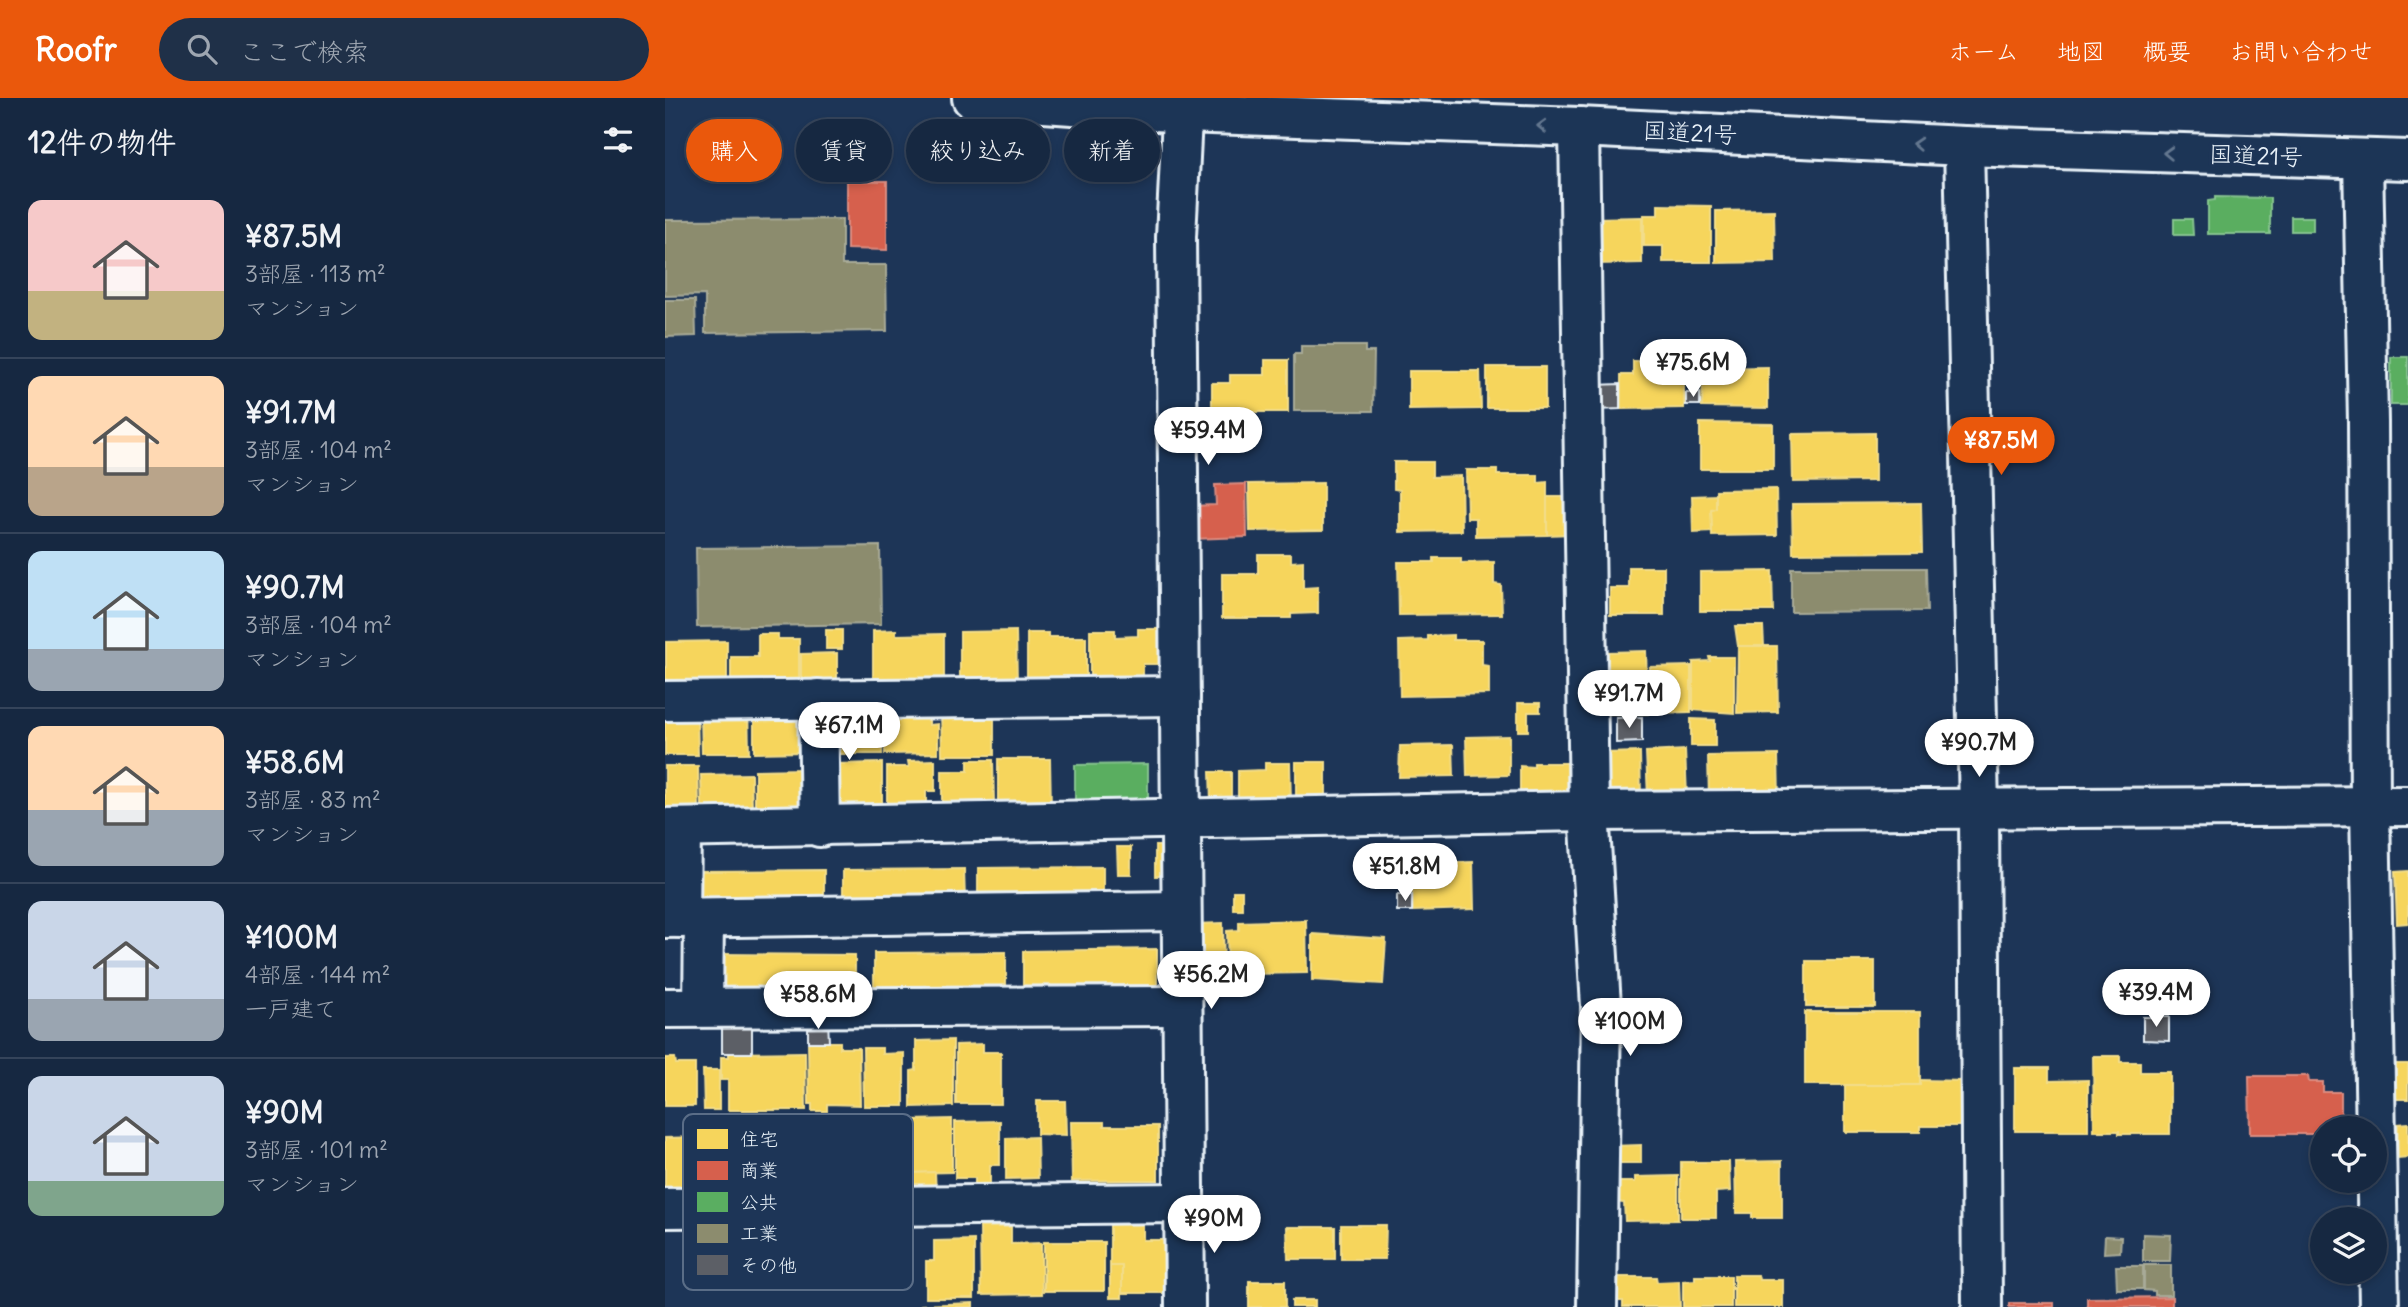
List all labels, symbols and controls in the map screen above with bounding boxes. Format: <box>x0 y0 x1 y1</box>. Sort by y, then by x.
search box <box>159 18 649 81</box>
text: Roofr <box>35 28 117 70</box>
icon: search <box>183 30 221 68</box>
text: ここで検索 <box>239 35 369 68</box>
text: ホーム <box>1948 36 2019 66</box>
text: 地図 <box>2057 36 2105 66</box>
text: 概要 <box>2143 36 2191 66</box>
text: お問い合わせ <box>2229 36 2373 66</box>
street label: 国道21号 <box>1642 115 1738 149</box>
one-way arrow <box>1537 118 1548 133</box>
chip: 購入 <box>686 119 782 182</box>
chip: 賃貸 <box>796 119 892 182</box>
chip: 絞り込み <box>906 119 1050 182</box>
chip: 新着 <box>1064 119 1160 182</box>
icon: filters <box>599 121 637 159</box>
text: 12件の物件 <box>28 123 176 161</box>
one-way arrow <box>1911 136 1922 151</box>
street label: 国道21号 <box>2208 138 2304 172</box>
one-way arrow <box>2163 145 2174 160</box>
text: ¥87.5M <box>245 217 342 255</box>
icon: home <box>84 228 168 312</box>
text: 3部屋 · 113 m² <box>245 259 386 288</box>
text: マンション <box>245 293 359 322</box>
pin: ¥75.6M <box>1636 340 1750 399</box>
text: ¥75.6M <box>1656 347 1730 376</box>
text: ¥91.7M <box>245 393 337 431</box>
icon: home <box>84 404 168 488</box>
pin: ¥59.4M <box>1151 408 1265 467</box>
text: ¥59.4M <box>1170 415 1246 444</box>
pin: ¥87.5M <box>1944 418 2058 477</box>
text: ¥87.5M <box>1964 425 2038 454</box>
text: 3部屋 · 104 m² <box>245 435 392 464</box>
text: マンション <box>245 469 359 498</box>
text: ¥90.7M <box>245 568 345 606</box>
icon: home <box>84 579 168 663</box>
text: 3部屋 · 104 m² <box>245 610 392 639</box>
text: マンション <box>245 644 359 673</box>
pin: ¥91.7M <box>1572 670 1686 730</box>
text: ¥91.7M <box>1594 678 1664 707</box>
pin: ¥67.1M <box>792 702 906 762</box>
text: ¥67.1M <box>814 710 884 739</box>
pin: ¥90.7M <box>1922 720 2036 779</box>
text: ¥90.7M <box>1941 727 2017 756</box>
text: ¥58.6M <box>245 743 345 781</box>
icon: home <box>84 754 168 838</box>
text: 3部屋 · 83 m² <box>245 785 381 814</box>
text: マンション <box>245 819 359 848</box>
pin: ¥51.8M <box>1348 844 1462 903</box>
text: ¥51.8M <box>1369 851 1441 880</box>
text: ¥100M <box>245 918 338 956</box>
icon: home <box>84 929 168 1013</box>
pin: ¥56.2M <box>1154 951 1268 1011</box>
text: ¥56.2M <box>1173 959 1249 988</box>
text: 4部屋 · 144 m² <box>245 960 390 989</box>
pin: ¥39.4M <box>2099 970 2213 1029</box>
pin: ¥58.6M <box>761 972 875 1031</box>
text: ¥39.4M <box>2118 977 2194 1006</box>
text: ¥58.6M <box>780 979 856 1008</box>
text: 一戸建て <box>245 994 337 1023</box>
pin: ¥100M <box>1581 998 1679 1058</box>
text: ¥100M <box>1594 1006 1666 1035</box>
text: ¥90M <box>245 1093 324 1131</box>
icon: home <box>84 1104 168 1188</box>
legend <box>683 1114 913 1290</box>
map controls <box>2310 1116 2387 1284</box>
button: locate <box>2310 1116 2387 1193</box>
text: 住宅 <box>740 1127 778 1151</box>
text: 3部屋 · 101 m² <box>245 1135 388 1164</box>
text: 商業 <box>740 1158 778 1182</box>
text: マンション <box>245 1169 359 1198</box>
text: 公共 <box>740 1190 778 1214</box>
pin: ¥90M <box>1173 1196 1255 1255</box>
text: ¥90M <box>1184 1203 1244 1232</box>
button: layers <box>2310 1207 2387 1284</box>
text: 工業 <box>740 1221 778 1245</box>
text: その他 <box>740 1253 797 1277</box>

